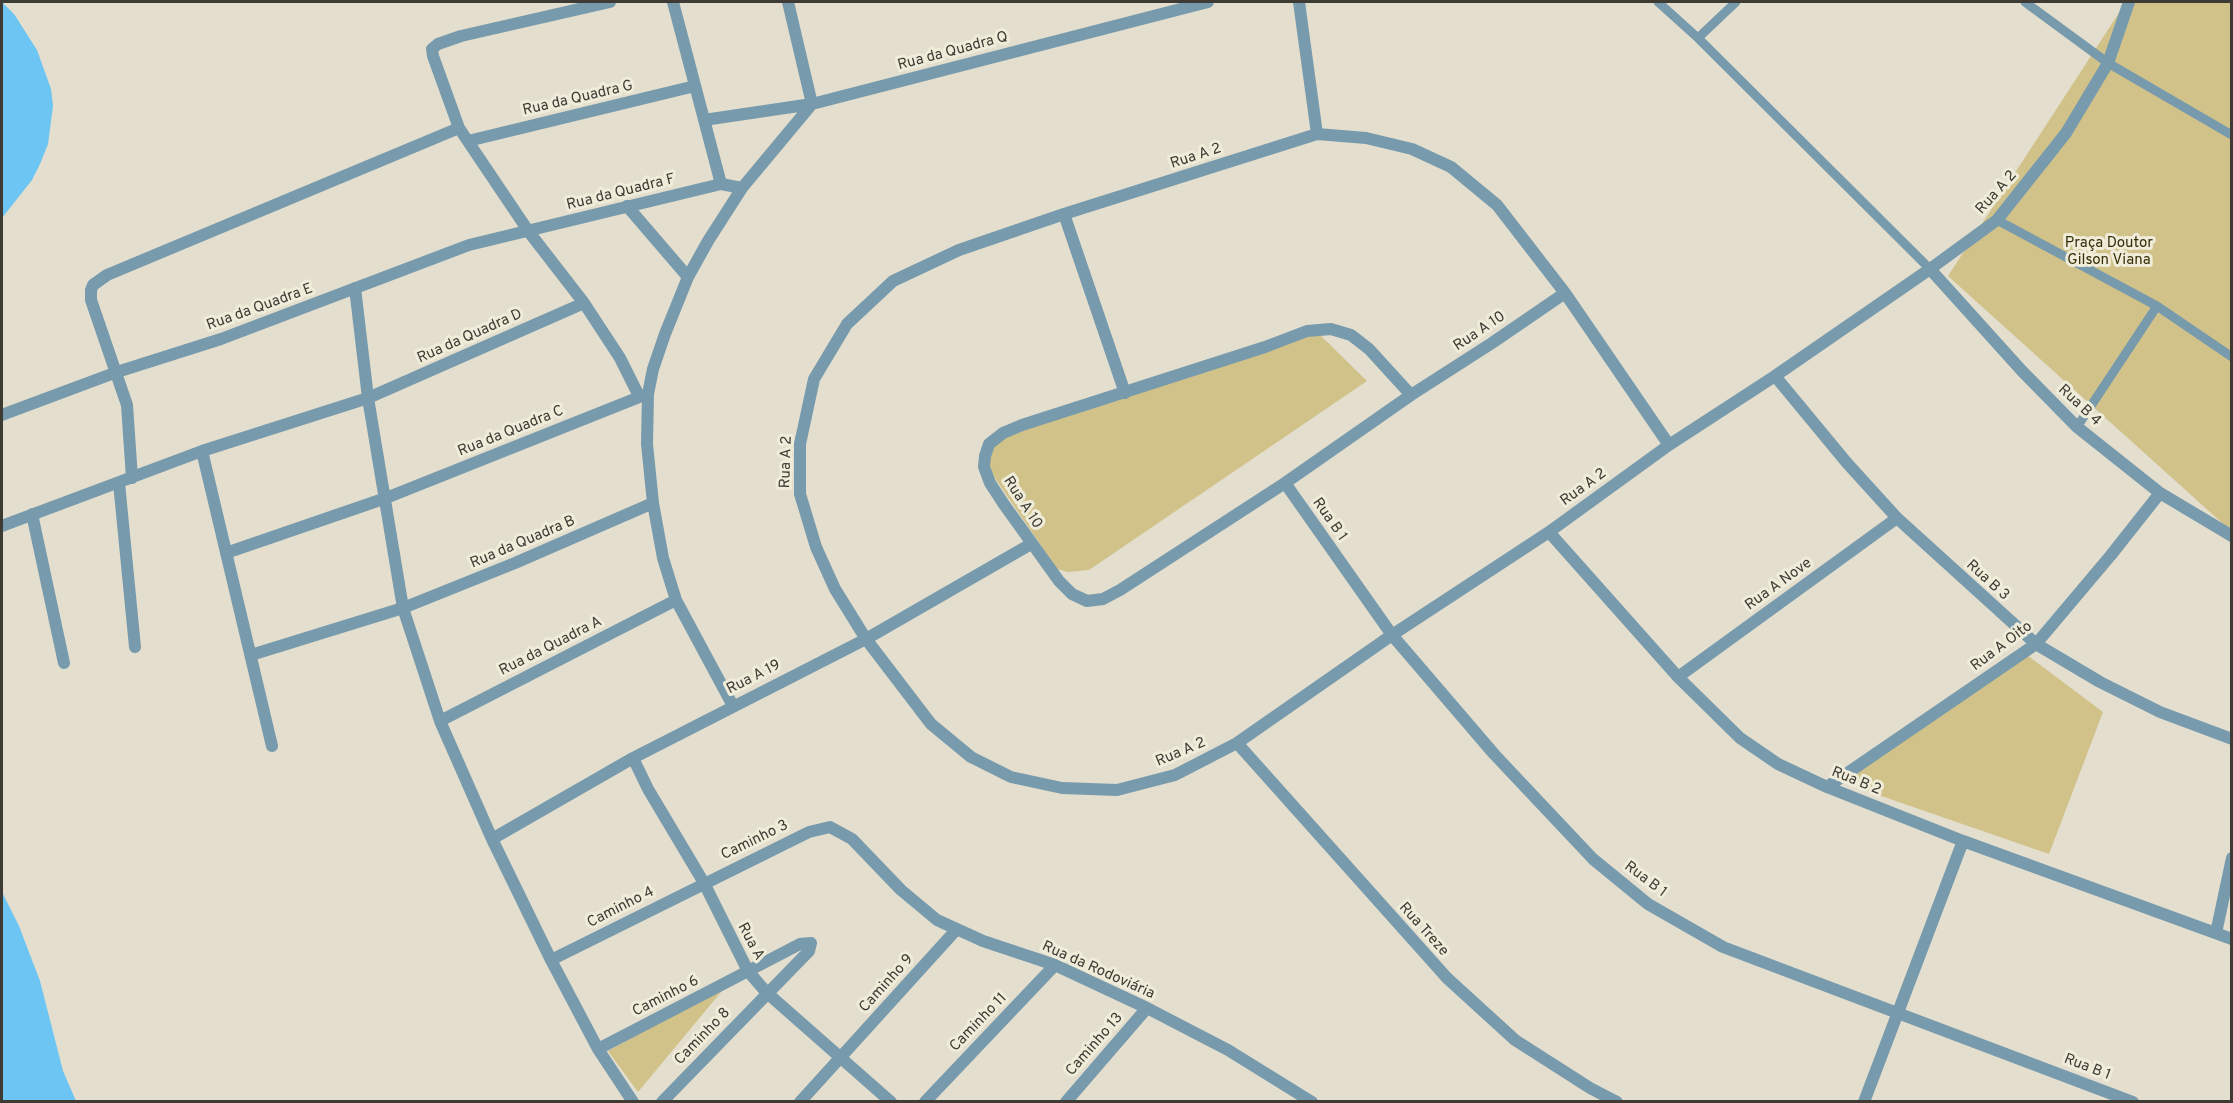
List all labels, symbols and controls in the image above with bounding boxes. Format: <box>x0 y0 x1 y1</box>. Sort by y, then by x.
street label: Rua da Quadra Q <box>896 29 1010 75</box>
street label: Rua da Quadra G <box>521 78 635 120</box>
street label: Rua A 2 <box>1168 140 1224 174</box>
street label: Rua A 2 <box>1973 167 2021 219</box>
street label: Rua da Quadra F <box>565 171 677 215</box>
park label: Praça Doutor Gilson Viana <box>2065 235 2153 270</box>
street label: Rua da Quadra E <box>205 280 315 336</box>
street label: Rua da Quadra D <box>415 306 525 368</box>
street label: Rua A 10 <box>1451 308 1509 356</box>
street label: Rua B 4 <box>2054 382 2104 430</box>
street label: Rua da Quadra C <box>456 403 566 461</box>
street label: Rua A 2 <box>777 435 797 489</box>
street label: Rua A 2 <box>1557 465 1611 511</box>
street label: Rua A 10 <box>998 474 1046 532</box>
street label: Rua B 1 <box>1308 495 1350 545</box>
street label: Rua da Quadra B <box>468 513 578 573</box>
street label: Rua A Nove <box>1742 555 1816 615</box>
street label: Rua B 3 <box>1962 557 2012 605</box>
street label: Rua da Quadra A <box>497 613 605 681</box>
street label: Rua A Oito <box>1968 618 2036 676</box>
street label: Rua A 19 <box>724 657 784 699</box>
street label: Rua A 2 <box>1153 734 1209 772</box>
street label: Rua B 2 <box>1828 764 1884 800</box>
street label: Caminho 3 <box>719 817 791 865</box>
street label: Rua B 1 <box>1620 858 1670 902</box>
street label: Caminho 4 <box>585 883 657 933</box>
street label: Rua Treze <box>1394 899 1452 961</box>
street label: Rua A <box>733 920 767 964</box>
street label: Rua da Rodoviária <box>1039 938 1157 1004</box>
street label: Caminho 9 <box>856 951 918 1017</box>
street label: Caminho 6 <box>630 973 702 1021</box>
street label: Caminho 11 <box>947 990 1011 1056</box>
street label: Caminho 8 <box>671 1005 735 1069</box>
street label: Caminho 13 <box>1063 1010 1127 1080</box>
street label: Rua B 1 <box>2061 1051 2113 1085</box>

